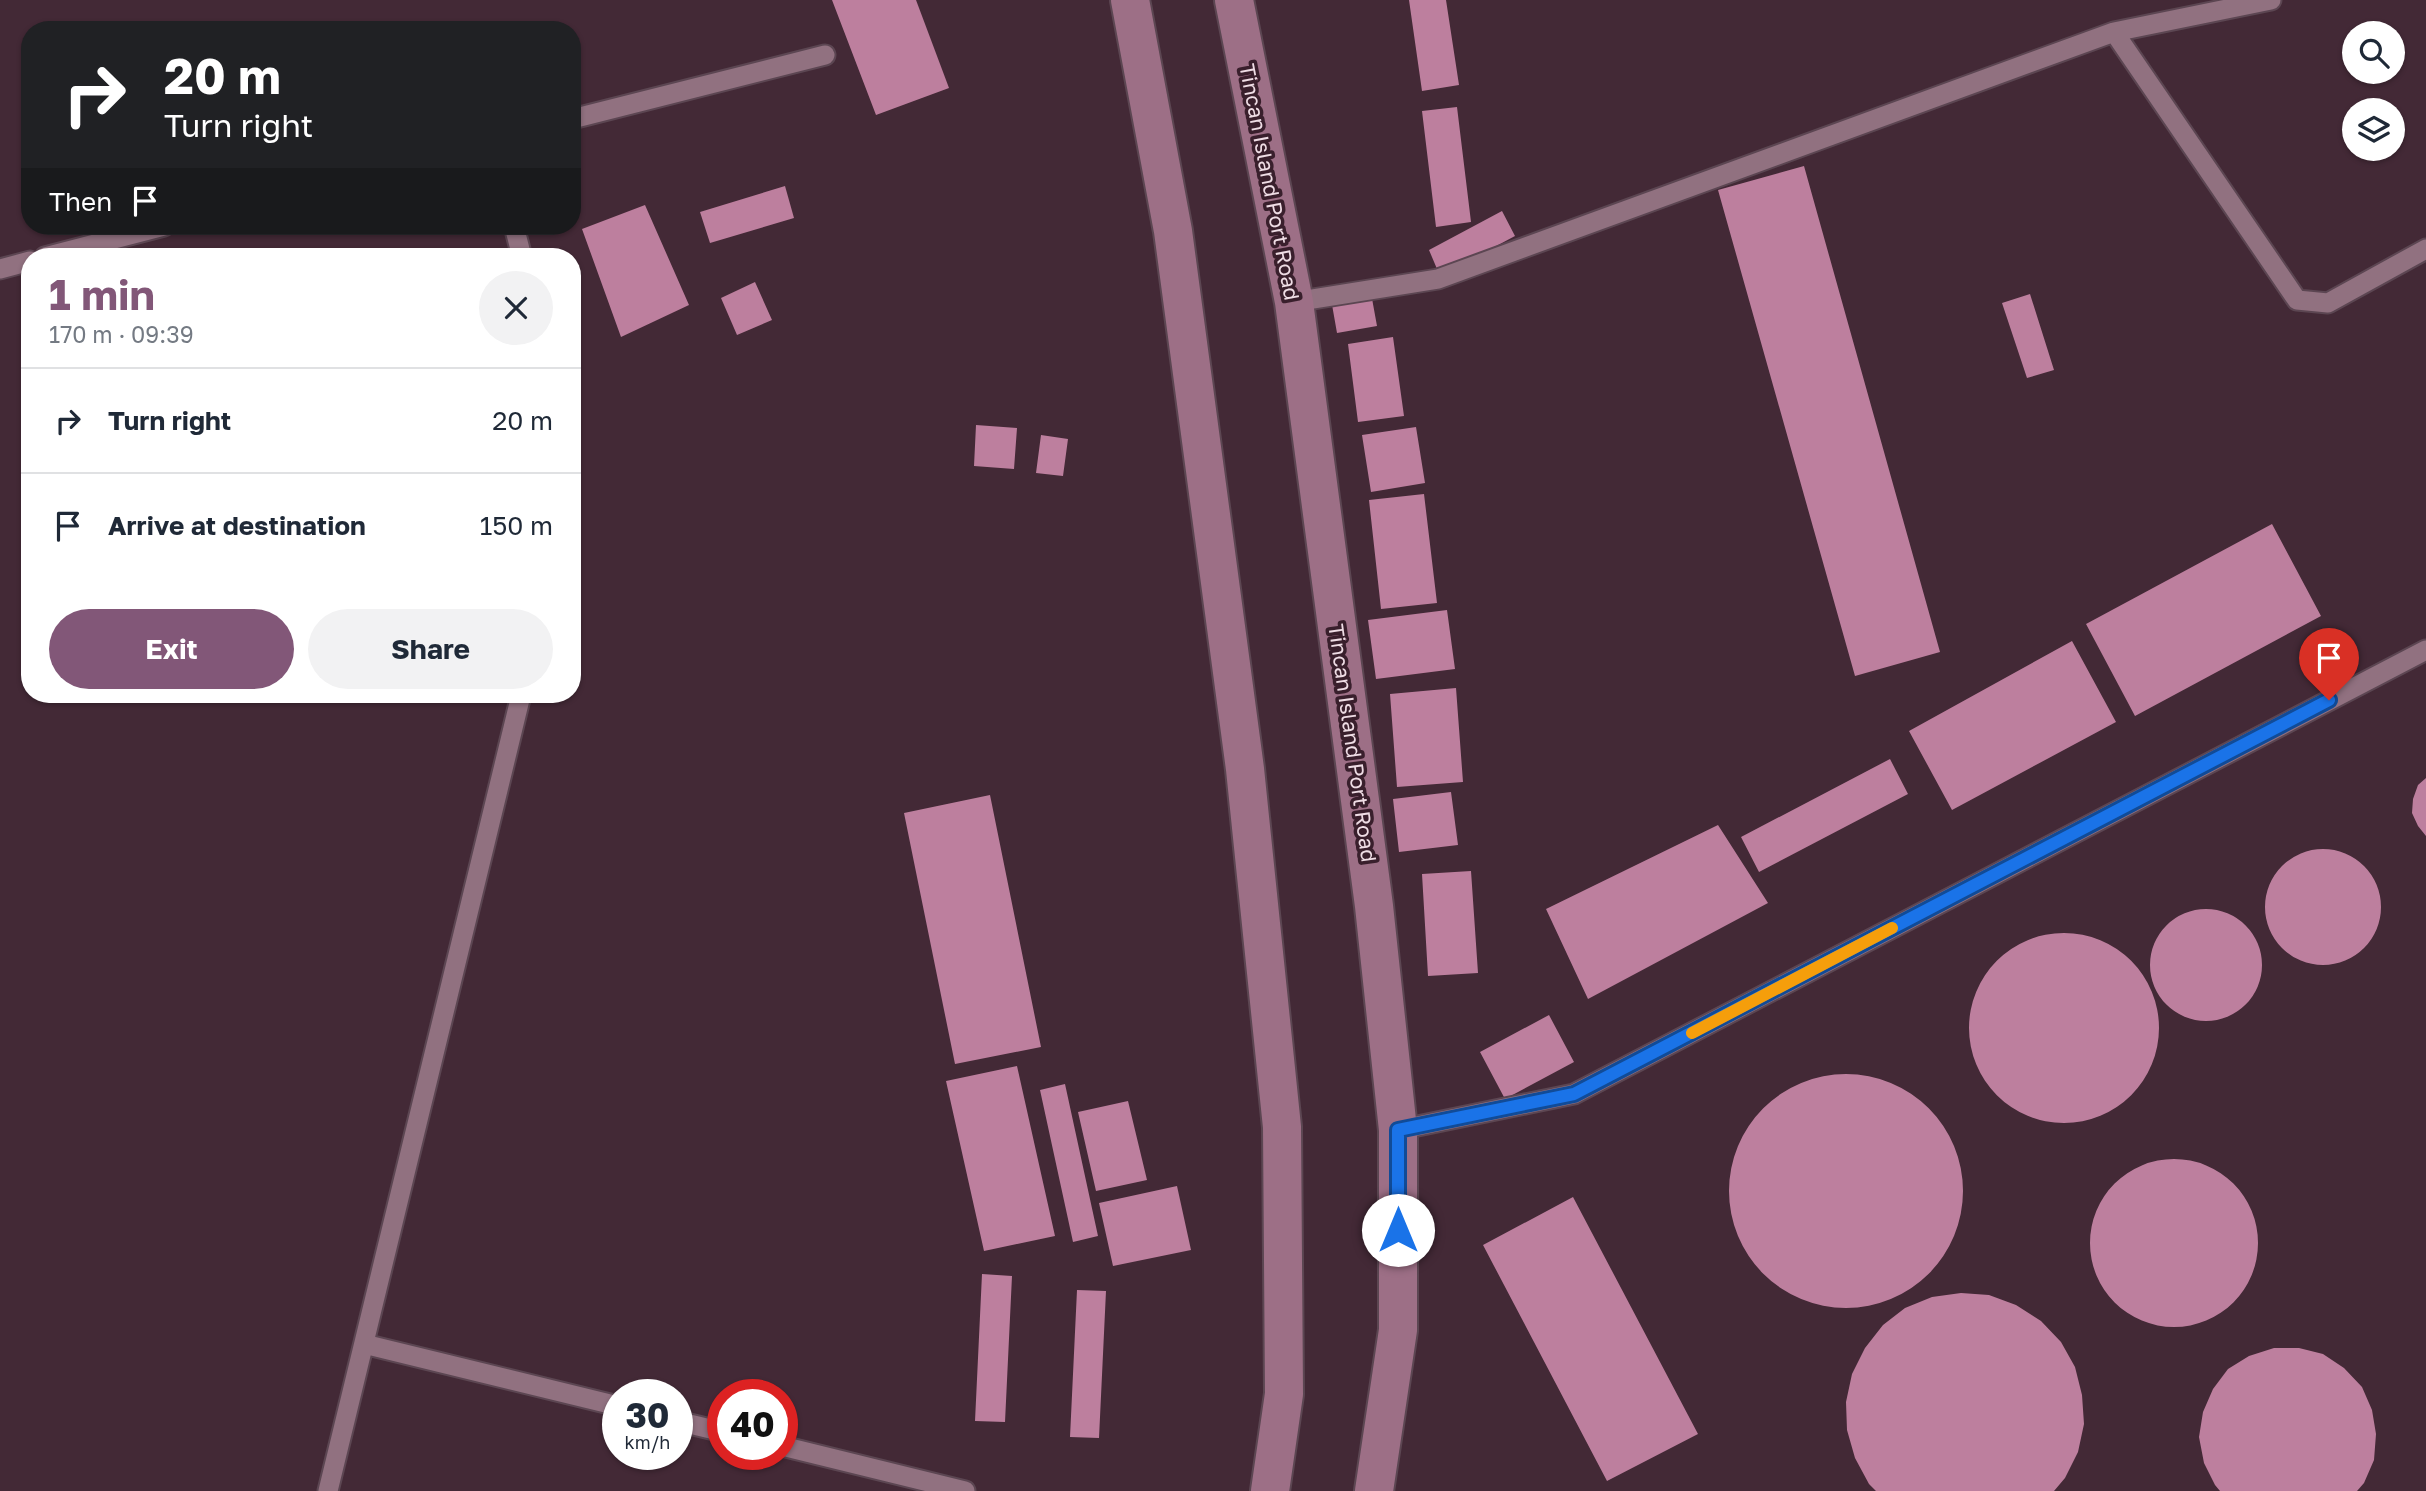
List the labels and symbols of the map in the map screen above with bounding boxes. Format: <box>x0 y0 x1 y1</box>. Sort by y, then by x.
street label: Tincan Island Port Road <box>1234 62 1306 302</box>
street label: Tincan Island Port Road <box>1323 622 1383 864</box>
pin <box>2299 628 2359 700</box>
position arrow <box>1361 1193 1435 1267</box>
speed limit sign: 40 <box>707 1379 798 1470</box>

